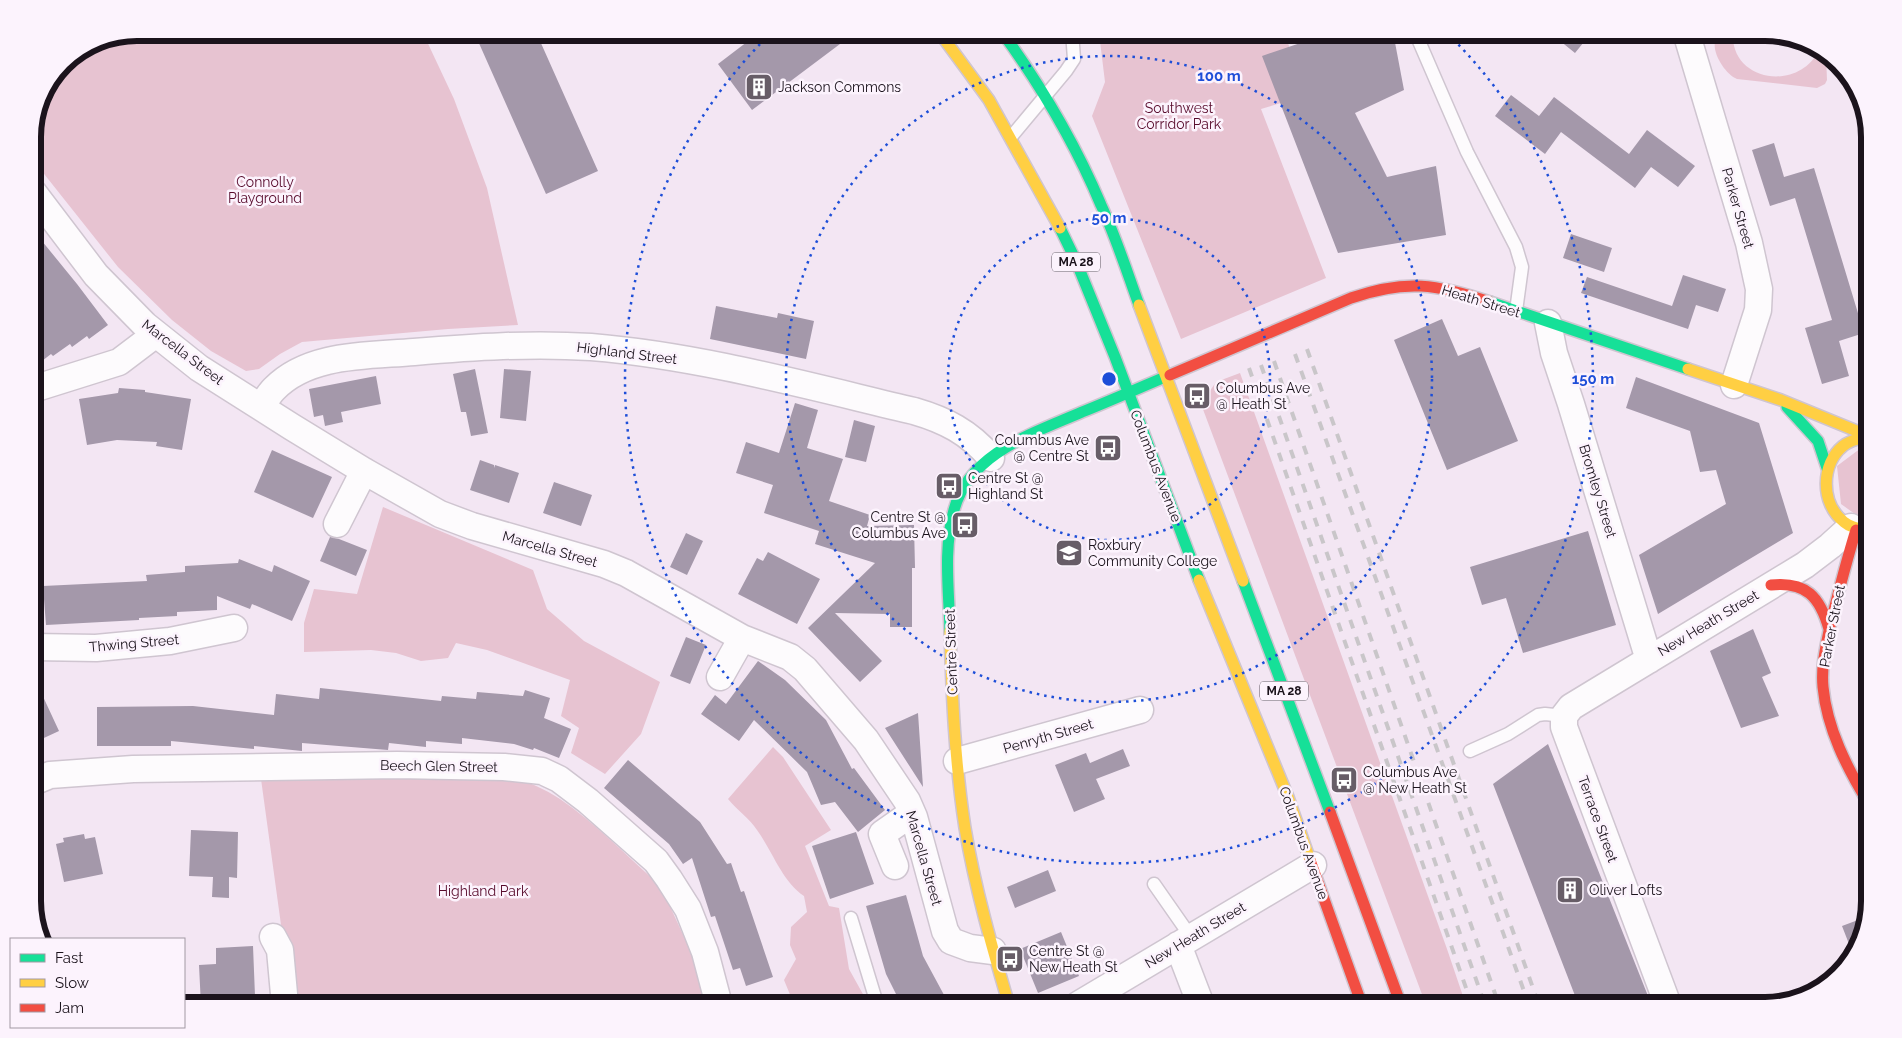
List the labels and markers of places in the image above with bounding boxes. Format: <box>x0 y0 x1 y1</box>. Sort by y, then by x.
building icon: Jackson Commons <box>744 72 774 102</box>
place label: Jackson Commons <box>778 79 901 95</box>
centre of rings <box>1100 370 1118 388</box>
place label: Columbus Ave @ Heath St <box>1216 380 1310 412</box>
bus stop icon: Columbus Ave @ Heath St <box>1182 381 1212 411</box>
place label: Columbus Ave @ Centre St <box>995 432 1089 464</box>
bus stop icon: Columbus Ave @ Centre St <box>1093 433 1123 463</box>
place label: Centre St @ Highland St <box>968 470 1043 502</box>
bus stop icon: Centre St @ Highland St <box>934 471 964 501</box>
place label: Centre St @ Columbus Ave <box>852 509 946 541</box>
bus stop icon: Centre St @ Columbus Ave <box>950 510 980 540</box>
place label: Roxbury Community College <box>1088 537 1217 569</box>
school or university icon: Roxbury Community College <box>1054 538 1084 568</box>
place label: Columbus Ave @ New Heath St <box>1363 764 1467 796</box>
bus stop icon: Columbus Ave @ New Heath St <box>1329 765 1359 795</box>
building icon: Oliver Lofts <box>1555 875 1585 905</box>
place label: Oliver Lofts <box>1589 882 1662 898</box>
place label: Centre St @ New Heath St <box>1029 943 1118 975</box>
bus stop icon: Centre St @ New Heath St <box>995 944 1025 974</box>

